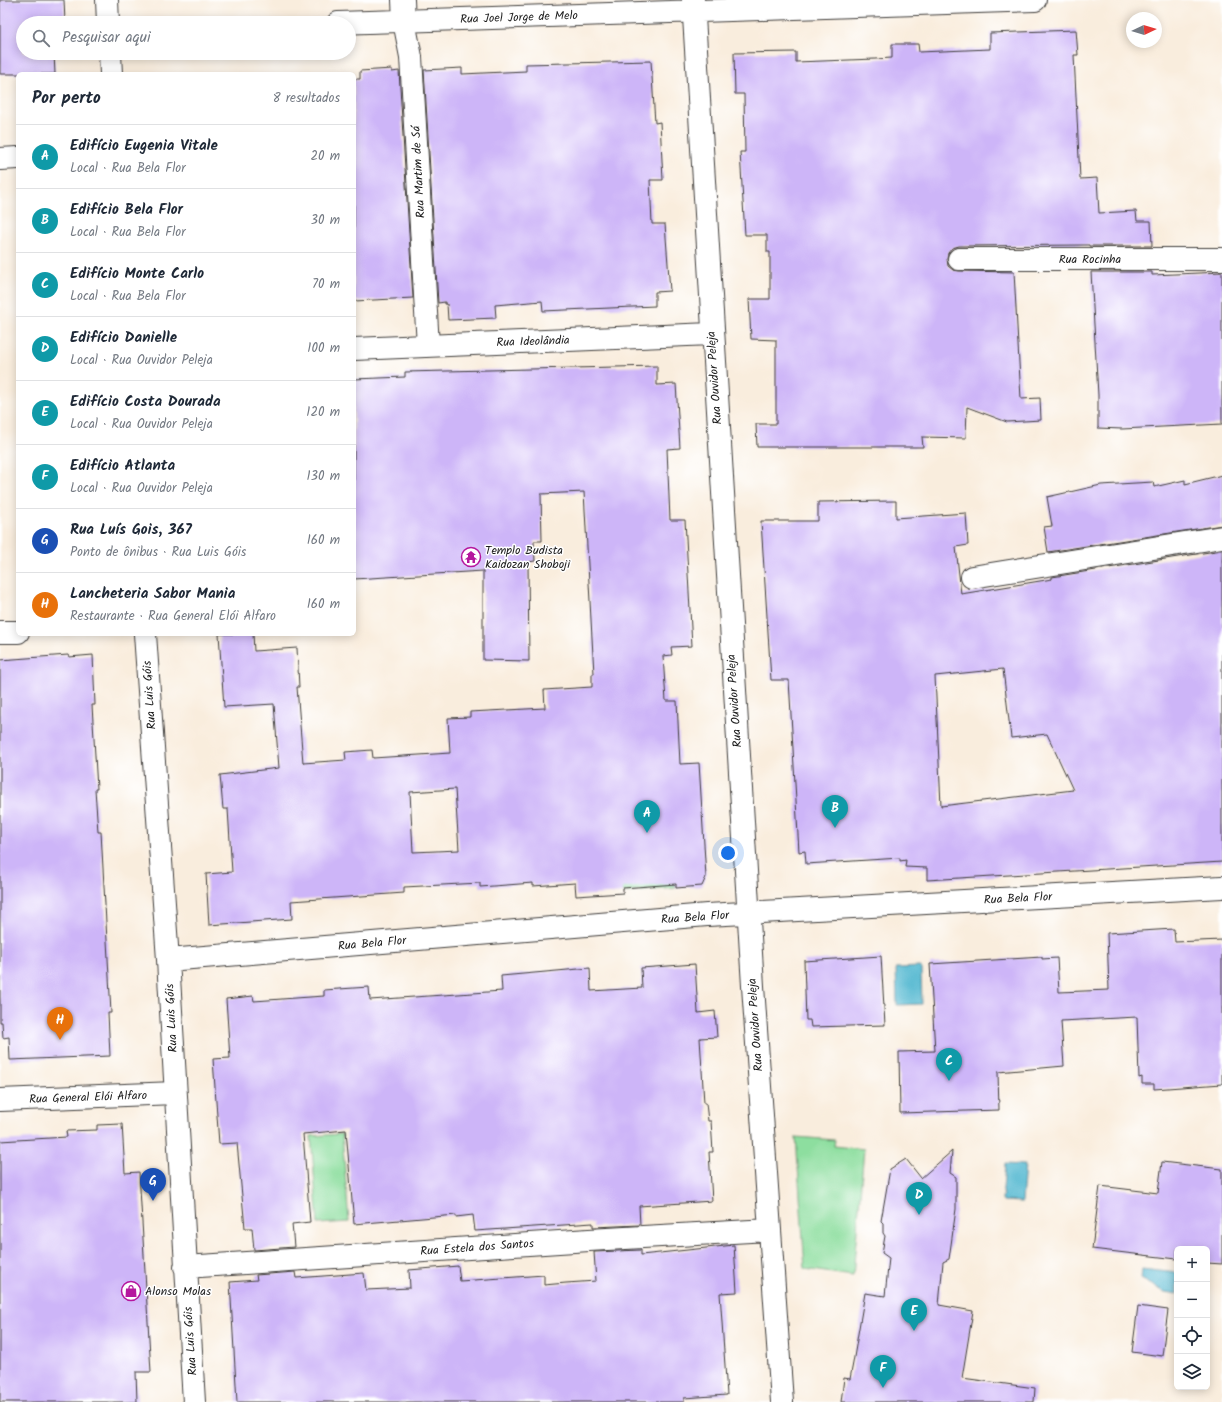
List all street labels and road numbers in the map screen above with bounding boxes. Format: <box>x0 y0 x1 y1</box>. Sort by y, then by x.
street label: Rua Joel Jorge de Melo <box>460 6 578 29</box>
street label: Rua Martim de Sá <box>407 124 430 219</box>
street label: Rua Rocinha <box>1059 250 1122 269</box>
street label: Rua Ouvidor Peleja <box>702 330 727 425</box>
street label: Rua Ideolândia <box>496 331 570 352</box>
street label: Rua Ouvidor Peleja <box>722 653 747 748</box>
street label: Rua Luis Góis <box>138 660 161 730</box>
street label: Rua Bela Flor <box>983 887 1054 910</box>
street label: Rua Bela Flor <box>660 906 731 929</box>
street label: Rua Bela Flor <box>337 931 408 956</box>
street label: Rua Ouvidor Peleja <box>743 977 768 1072</box>
street label: Rua Luis Góis <box>160 983 183 1053</box>
street label: Rua General Elói Alfaro <box>29 1086 147 1109</box>
street label: Rua Estela dos Santos <box>420 1234 534 1261</box>
street label: Rua Luis Góis <box>179 1306 202 1376</box>

